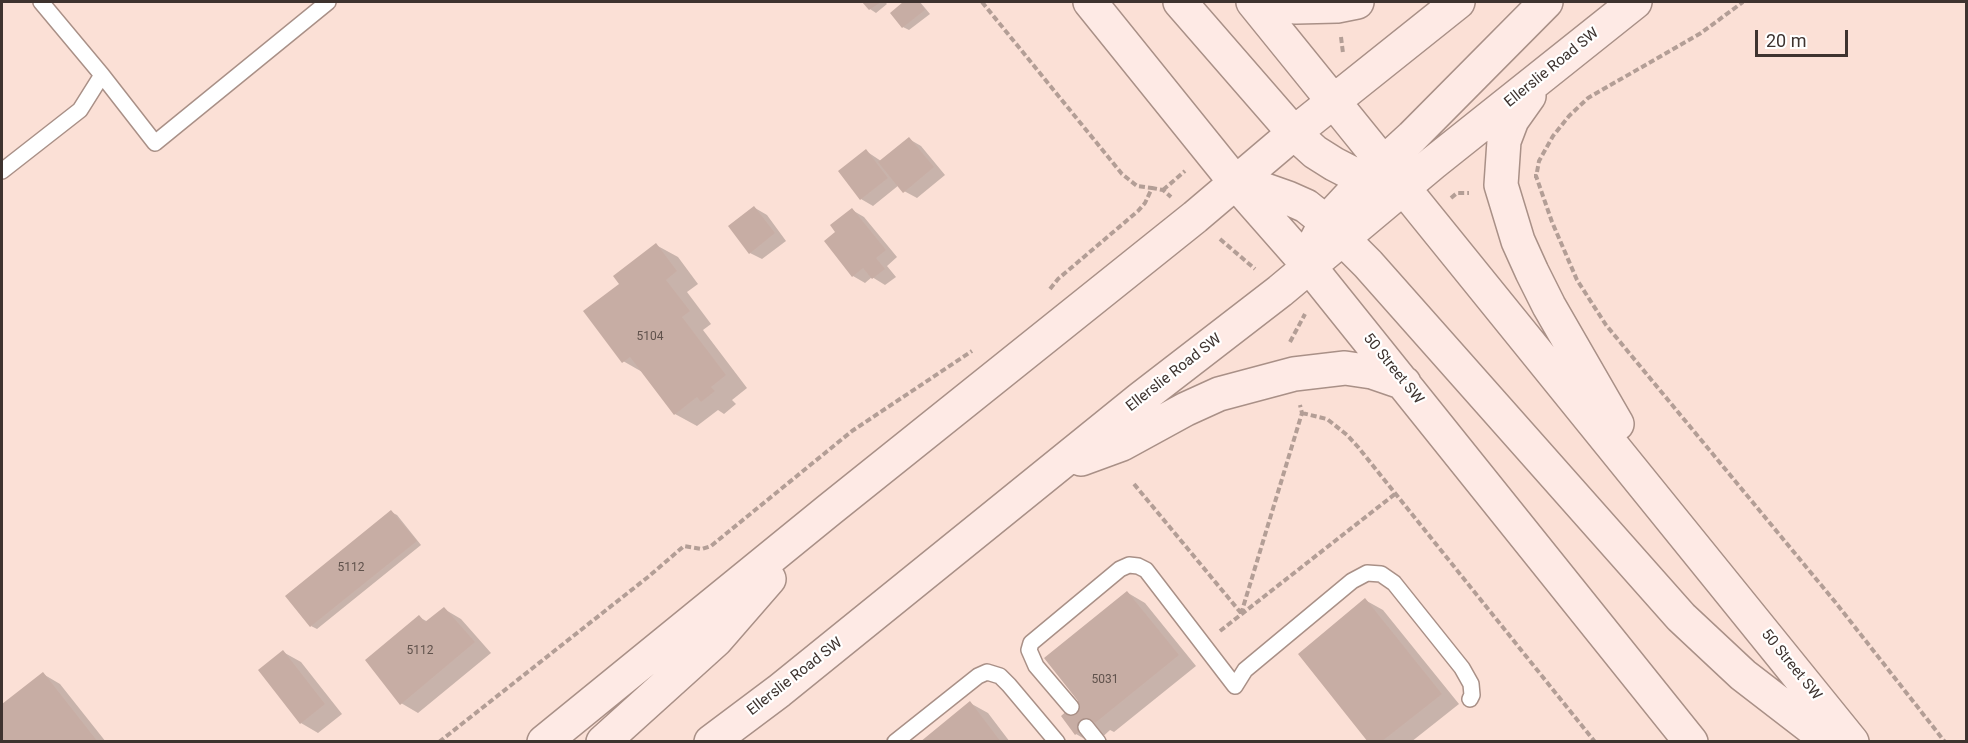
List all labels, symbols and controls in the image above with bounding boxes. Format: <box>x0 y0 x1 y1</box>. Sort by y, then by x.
scale bar <box>1758 18 1851 56</box>
street label: Ellerslie Road SW <box>1501 25 1603 111</box>
text: 20 m <box>1766 30 1806 51</box>
house number: 5104 <box>637 330 663 344</box>
street label: Ellerslie Road SW <box>1123 330 1225 416</box>
street label: 50 Street SW <box>1359 330 1427 408</box>
house number: 5112 <box>338 561 364 575</box>
street label: 50 Street SW <box>1757 626 1825 704</box>
street label: Ellerslie Road SW <box>744 634 846 720</box>
house number: 5112 <box>407 644 433 658</box>
house number: 5031 <box>1092 673 1118 687</box>

